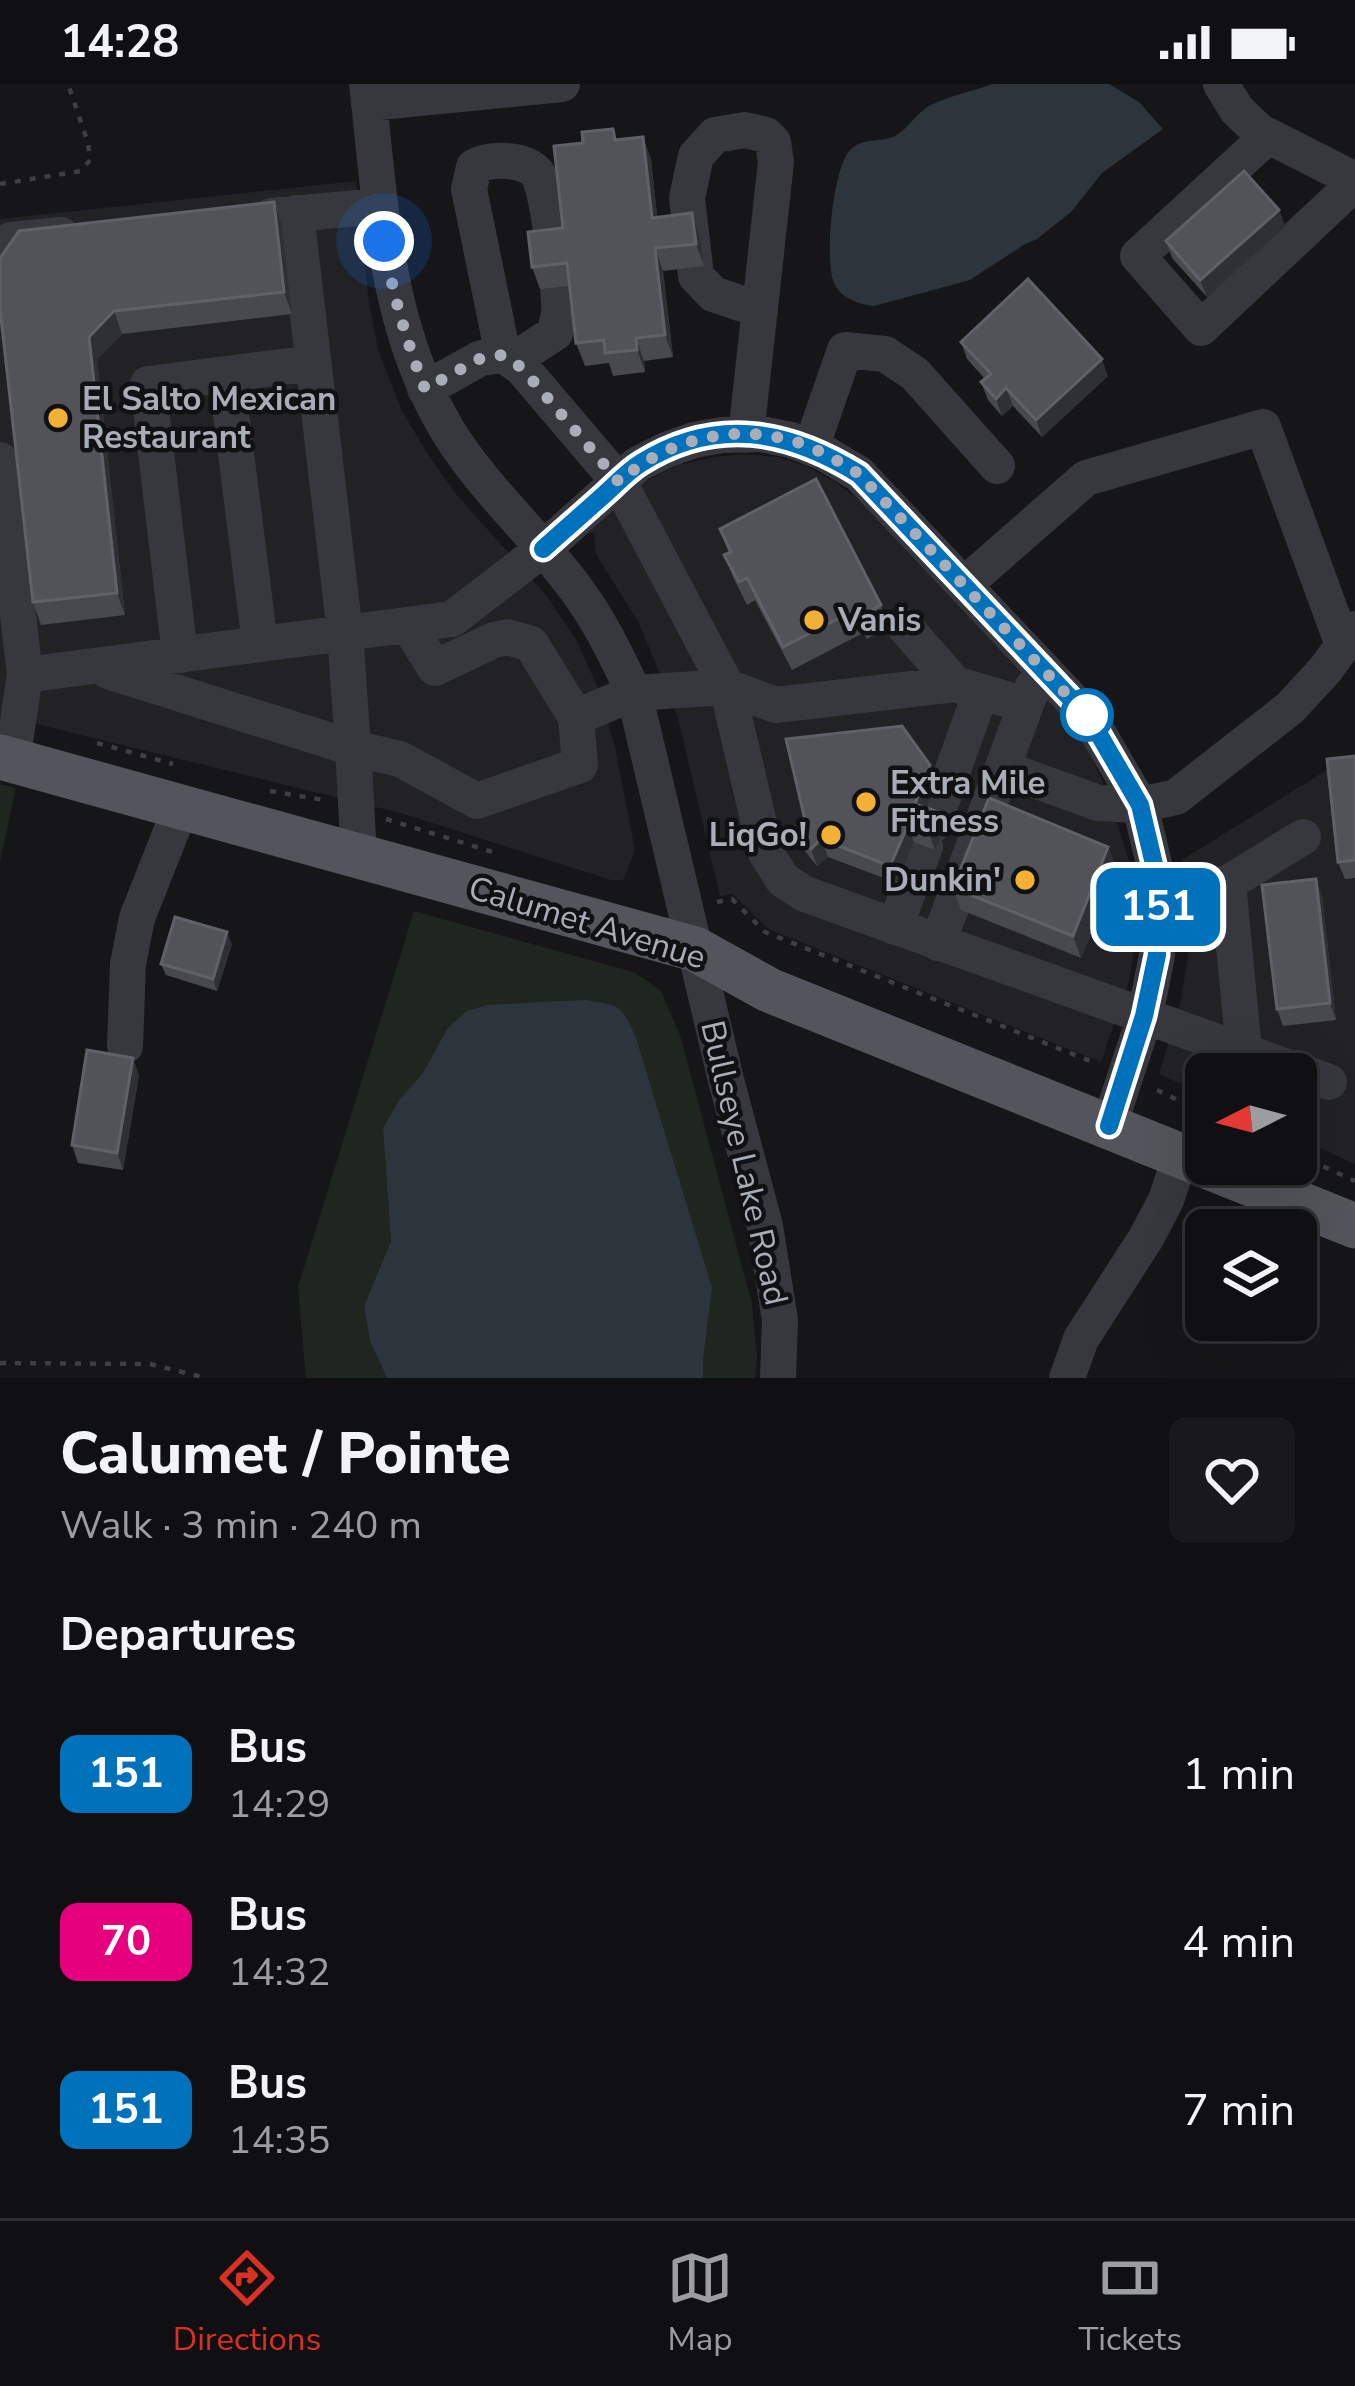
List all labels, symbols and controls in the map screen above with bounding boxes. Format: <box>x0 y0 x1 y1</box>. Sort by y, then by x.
text: 14:28 <box>60 12 179 73</box>
your location <box>354 211 414 271</box>
place label: El Salto Mexican Restaurant <box>82 377 336 460</box>
marker: El Salto Mexican Restaurant <box>45 405 71 431</box>
place label: Vanis <box>837 598 921 643</box>
marker: Vanis <box>801 607 827 633</box>
unlabelled marker <box>1062 690 1112 740</box>
place label: Extra Mile Fitness <box>890 761 1045 844</box>
marker: Extra Mile Fitness <box>853 789 879 815</box>
place label: LiqGo! <box>709 813 807 858</box>
marker: LiqGo! <box>818 822 844 848</box>
place label: Dunkin' <box>884 858 1001 903</box>
street label: Calumet Avenue <box>463 866 711 980</box>
marker: Dunkin' <box>1012 867 1038 893</box>
line badge: 151 <box>1089 868 1227 946</box>
text: 151 <box>1120 878 1196 935</box>
street label: Bullseye Lake Road <box>689 1016 799 1310</box>
north arrow <box>1185 1053 1317 1185</box>
map controls <box>1185 1053 1317 1341</box>
button: layers <box>1185 1209 1317 1341</box>
text: Calumet / Pointe <box>60 1415 511 1493</box>
button: heart <box>1169 1417 1295 1543</box>
text: Walk · 3 min · 240 m <box>60 1499 422 1552</box>
text: Departures <box>60 1605 296 1666</box>
text: Bus <box>228 1717 307 1778</box>
text: 1 min <box>1182 1744 1295 1805</box>
text: 151 <box>88 1745 164 1802</box>
text: 14:29 <box>228 1778 331 1831</box>
text: Bus <box>228 1885 307 1946</box>
text: 4 min <box>1182 1912 1295 1973</box>
text: 70 <box>101 1913 151 1970</box>
text: 14:32 <box>228 1946 331 1999</box>
text: Bus <box>228 2053 307 2114</box>
text: 7 min <box>1182 2080 1295 2141</box>
text: 151 <box>88 2081 164 2138</box>
text: 14:35 <box>228 2114 331 2167</box>
tab: Directions <box>173 2245 321 2362</box>
tab: Map <box>667 2245 733 2362</box>
tab: Tickets <box>1078 2245 1182 2362</box>

